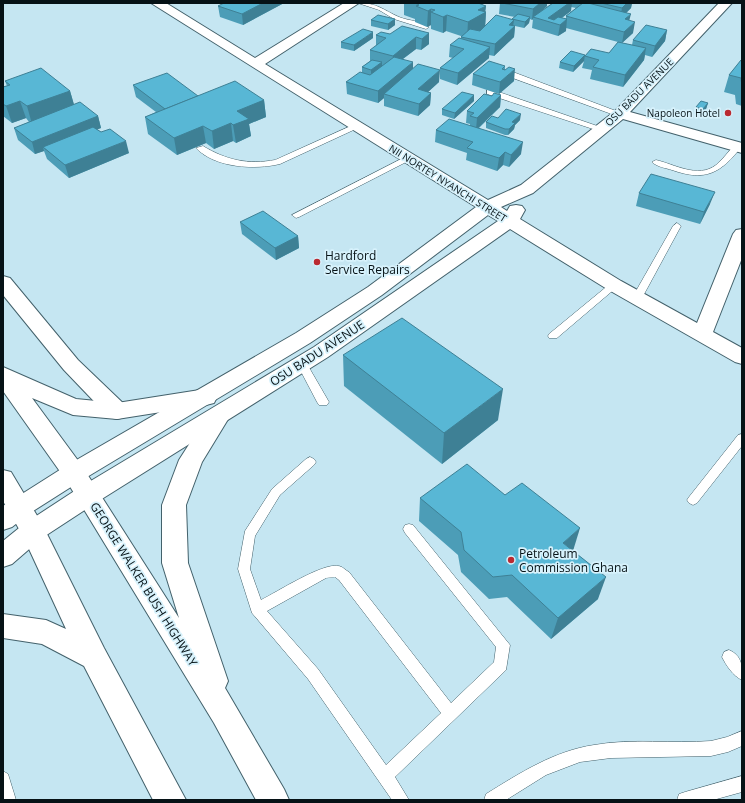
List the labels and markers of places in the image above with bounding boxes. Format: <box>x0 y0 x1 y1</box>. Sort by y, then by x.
place label: Napoleon Hotel <box>647 106 720 120</box>
marker: Napoleon Hotel <box>723 108 733 118</box>
place label: Hardford Service Repairs <box>325 247 410 278</box>
marker: Hardford Service Repairs <box>312 257 322 267</box>
place label: Petroleum Commission Ghana <box>519 545 628 576</box>
marker: Petroleum Commission Ghana <box>506 555 516 565</box>

